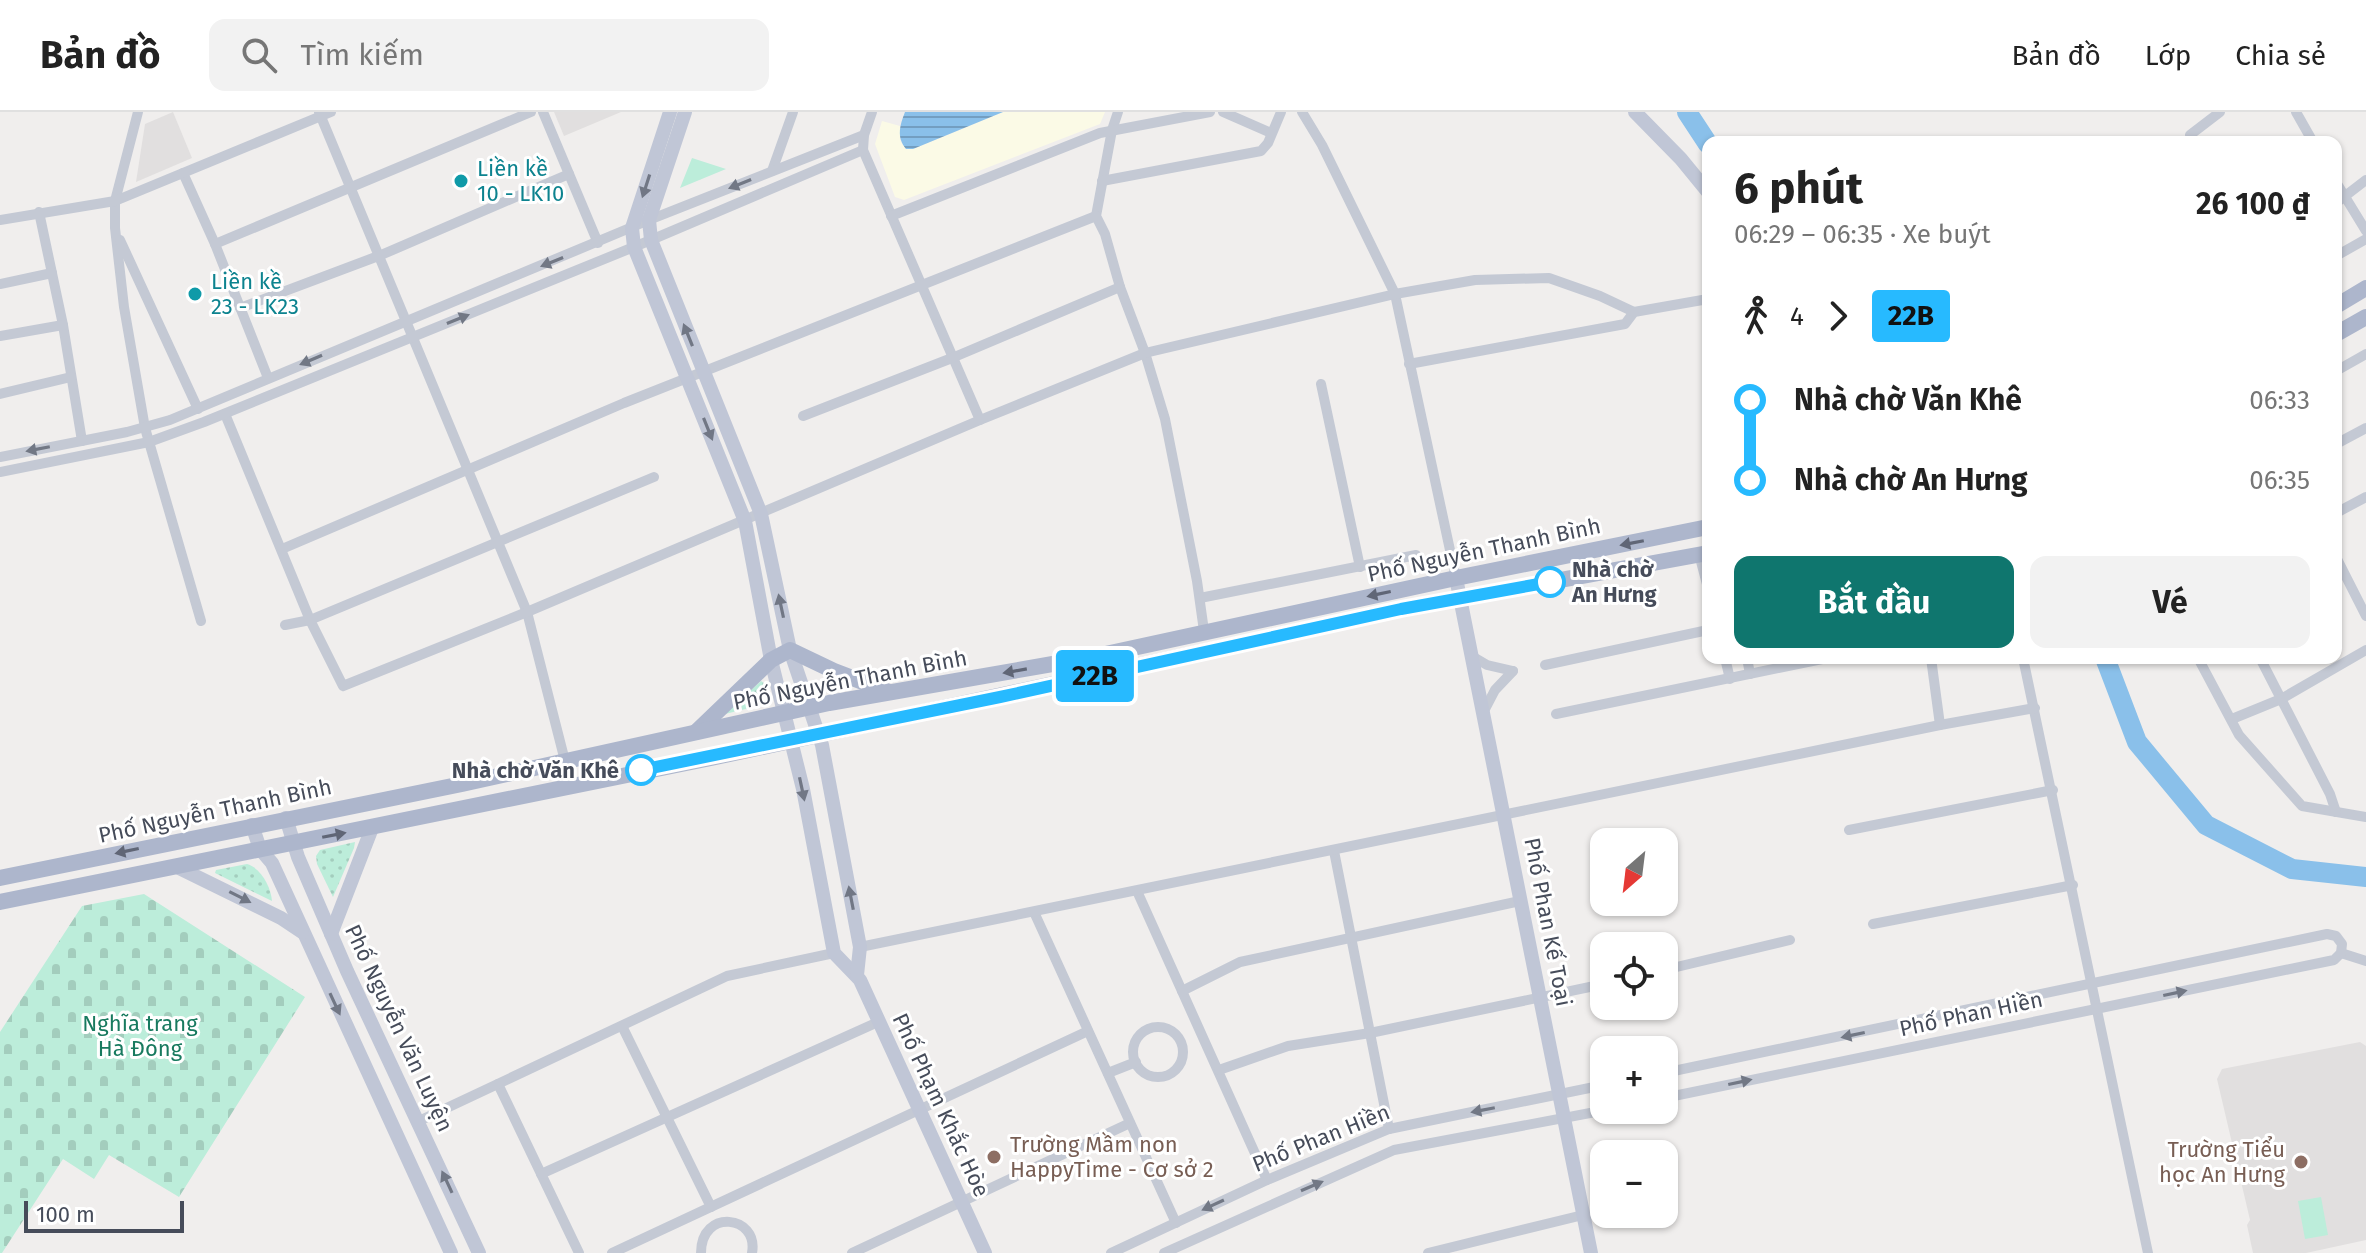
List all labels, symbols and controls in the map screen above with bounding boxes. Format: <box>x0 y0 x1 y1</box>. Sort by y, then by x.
search box <box>209 19 769 91</box>
text: Bản đồ <box>40 32 161 78</box>
icon: search <box>237 33 281 77</box>
text: Tìm kiếm <box>301 37 424 73</box>
text: Bản đồ <box>2011 39 2101 72</box>
text: Lớp <box>2145 39 2191 72</box>
text: Chia sẻ <box>2235 39 2326 72</box>
place label: Liền kề 10 - LK10 <box>477 155 564 207</box>
text: 6 phút <box>1734 162 1863 215</box>
marker: Liền kề 10 - LK10 <box>452 172 470 190</box>
one-way arrow <box>639 174 651 198</box>
one-way arrow <box>728 178 752 191</box>
text: 26 100 ₫ <box>2196 186 2310 222</box>
text: 06:29 – 06:35 · Xe buýt <box>1734 219 1991 250</box>
one-way arrow <box>540 256 564 269</box>
place label: Liền kề 23 - LK23 <box>211 268 299 320</box>
marker: Liền kề 23 - LK23 <box>186 285 204 303</box>
icon: walk <box>1734 294 1778 338</box>
icon: forward <box>1816 294 1860 338</box>
text: 22B <box>1888 299 1934 332</box>
text: 4 <box>1790 301 1804 332</box>
one-way arrow <box>446 312 470 325</box>
one-way arrow <box>681 323 694 347</box>
one-way arrow <box>299 353 323 366</box>
text: Nhà chờ Văn Khê <box>1794 382 2022 418</box>
text: 06:33 <box>2249 385 2310 416</box>
one-way arrow <box>702 417 715 441</box>
one-way arrow <box>26 444 51 456</box>
text: Nhà chờ An Hưng <box>1794 462 2028 498</box>
text: 06:35 <box>2249 465 2310 496</box>
street label: Phố Nguyễn Thanh Bình <box>1365 512 1603 588</box>
one-way arrow <box>1619 537 1644 549</box>
place label: Nhà chờ An Hưng <box>1571 556 1657 608</box>
button: Bắt đầu <box>1734 556 2014 648</box>
button: Vé <box>2030 556 2310 648</box>
marker: Nhà chờ An Hưng <box>1535 567 1565 597</box>
one-way arrow <box>1367 589 1392 601</box>
one-way arrow <box>774 594 787 619</box>
street label: Phố Nguyễn Thanh Bình <box>731 644 969 716</box>
line badge: 22B <box>1049 650 1141 702</box>
text: 22B <box>1072 659 1118 692</box>
one-way arrow <box>1003 665 1028 678</box>
marker: Nhà chờ Văn Khê <box>626 755 656 785</box>
place label: Nhà chờ Văn Khê <box>452 757 619 784</box>
street label: Phố Nguyễn Thanh Bình <box>96 773 334 849</box>
one-way arrow <box>796 777 809 802</box>
north arrow <box>1590 828 1678 916</box>
map controls <box>1590 828 1678 1228</box>
one-way arrow <box>321 829 346 841</box>
street label: Phố Phan Kế Toại <box>1518 835 1578 1009</box>
one-way arrow <box>114 845 139 858</box>
one-way arrow <box>844 885 856 910</box>
one-way arrow <box>229 891 252 904</box>
street label: Phố Nguyễn Văn Luyện <box>339 920 459 1136</box>
button: locate <box>1590 932 1678 1020</box>
street label: Phố Phan Hiền <box>1897 986 2045 1042</box>
one-way arrow <box>2163 986 2188 999</box>
one-way arrow <box>329 993 342 1016</box>
street label: Phố Phạm Khắc Hòe <box>887 1009 995 1201</box>
park label: Nghĩa trang Hà Đông <box>82 1010 198 1062</box>
one-way arrow <box>1840 1029 1865 1041</box>
button: + <box>1590 1036 1678 1124</box>
one-way arrow <box>1728 1076 1753 1088</box>
street label: Phố Phan Hiền <box>1248 1098 1394 1178</box>
one-way arrow <box>1471 1104 1496 1117</box>
place label: Trường Mầm non HappyTime - Cơ sở 2 <box>1010 1131 1214 1183</box>
place label: Trường Tiểu học An Hưng <box>2159 1135 2286 1188</box>
button: − <box>1590 1140 1678 1228</box>
marker: Trường Mầm non HappyTime - Cơ sở 2 <box>985 1148 1003 1166</box>
marker: Trường Tiểu học An Hưng <box>2292 1153 2310 1171</box>
one-way arrow <box>440 1170 454 1194</box>
one-way arrow <box>1300 1179 1323 1192</box>
scale bar <box>24 1197 184 1233</box>
one-way arrow <box>1201 1198 1225 1212</box>
text: 100 m <box>36 1201 95 1228</box>

